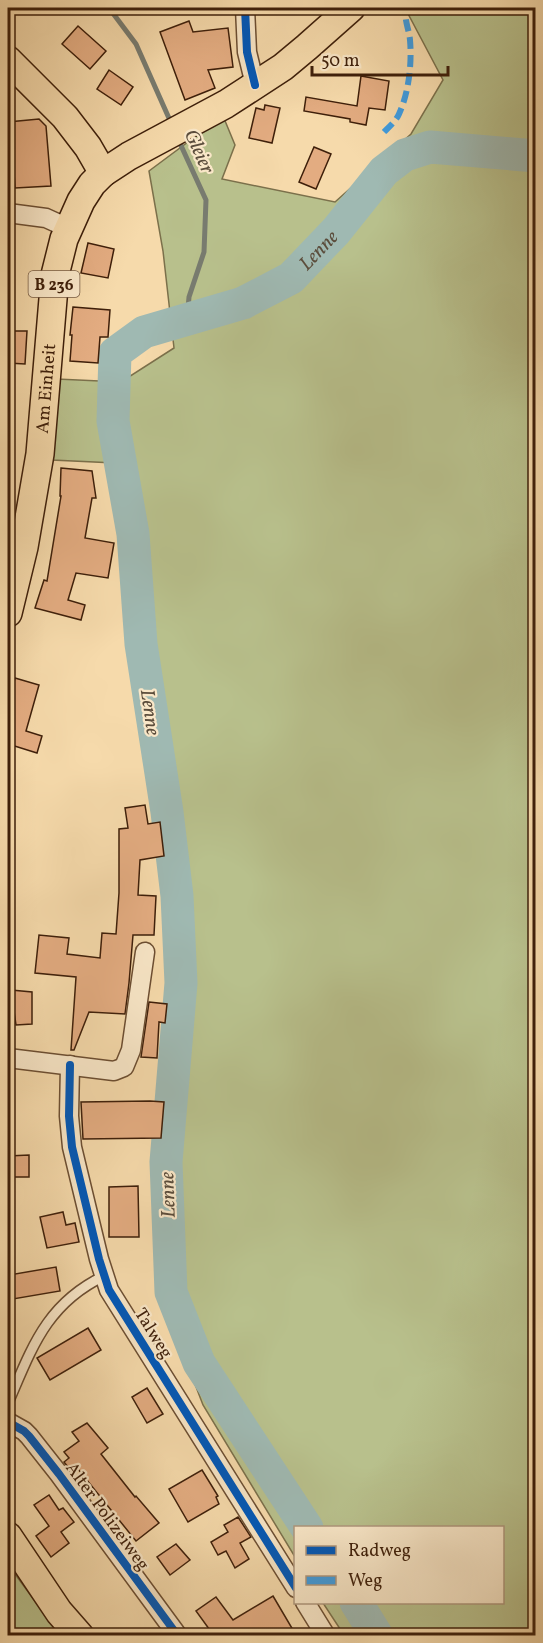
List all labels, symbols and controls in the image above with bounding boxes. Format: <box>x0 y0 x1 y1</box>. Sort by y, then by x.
scale bar <box>312 39 448 77</box>
text: 50 m <box>321 49 360 74</box>
water label: Gleier <box>176 125 220 179</box>
water label: Lenne <box>293 224 346 278</box>
road number: B 236 <box>28 271 80 297</box>
street label: Am Einheit <box>31 343 63 435</box>
water label: Lenne <box>132 687 166 738</box>
water label: Lenne <box>154 1171 184 1219</box>
street label: Talweg <box>127 1304 178 1364</box>
street label: Alter Polizeiweg <box>59 1458 155 1576</box>
legend <box>294 1526 504 1604</box>
text: Radweg <box>348 1539 411 1564</box>
text: Weg <box>348 1569 382 1594</box>

